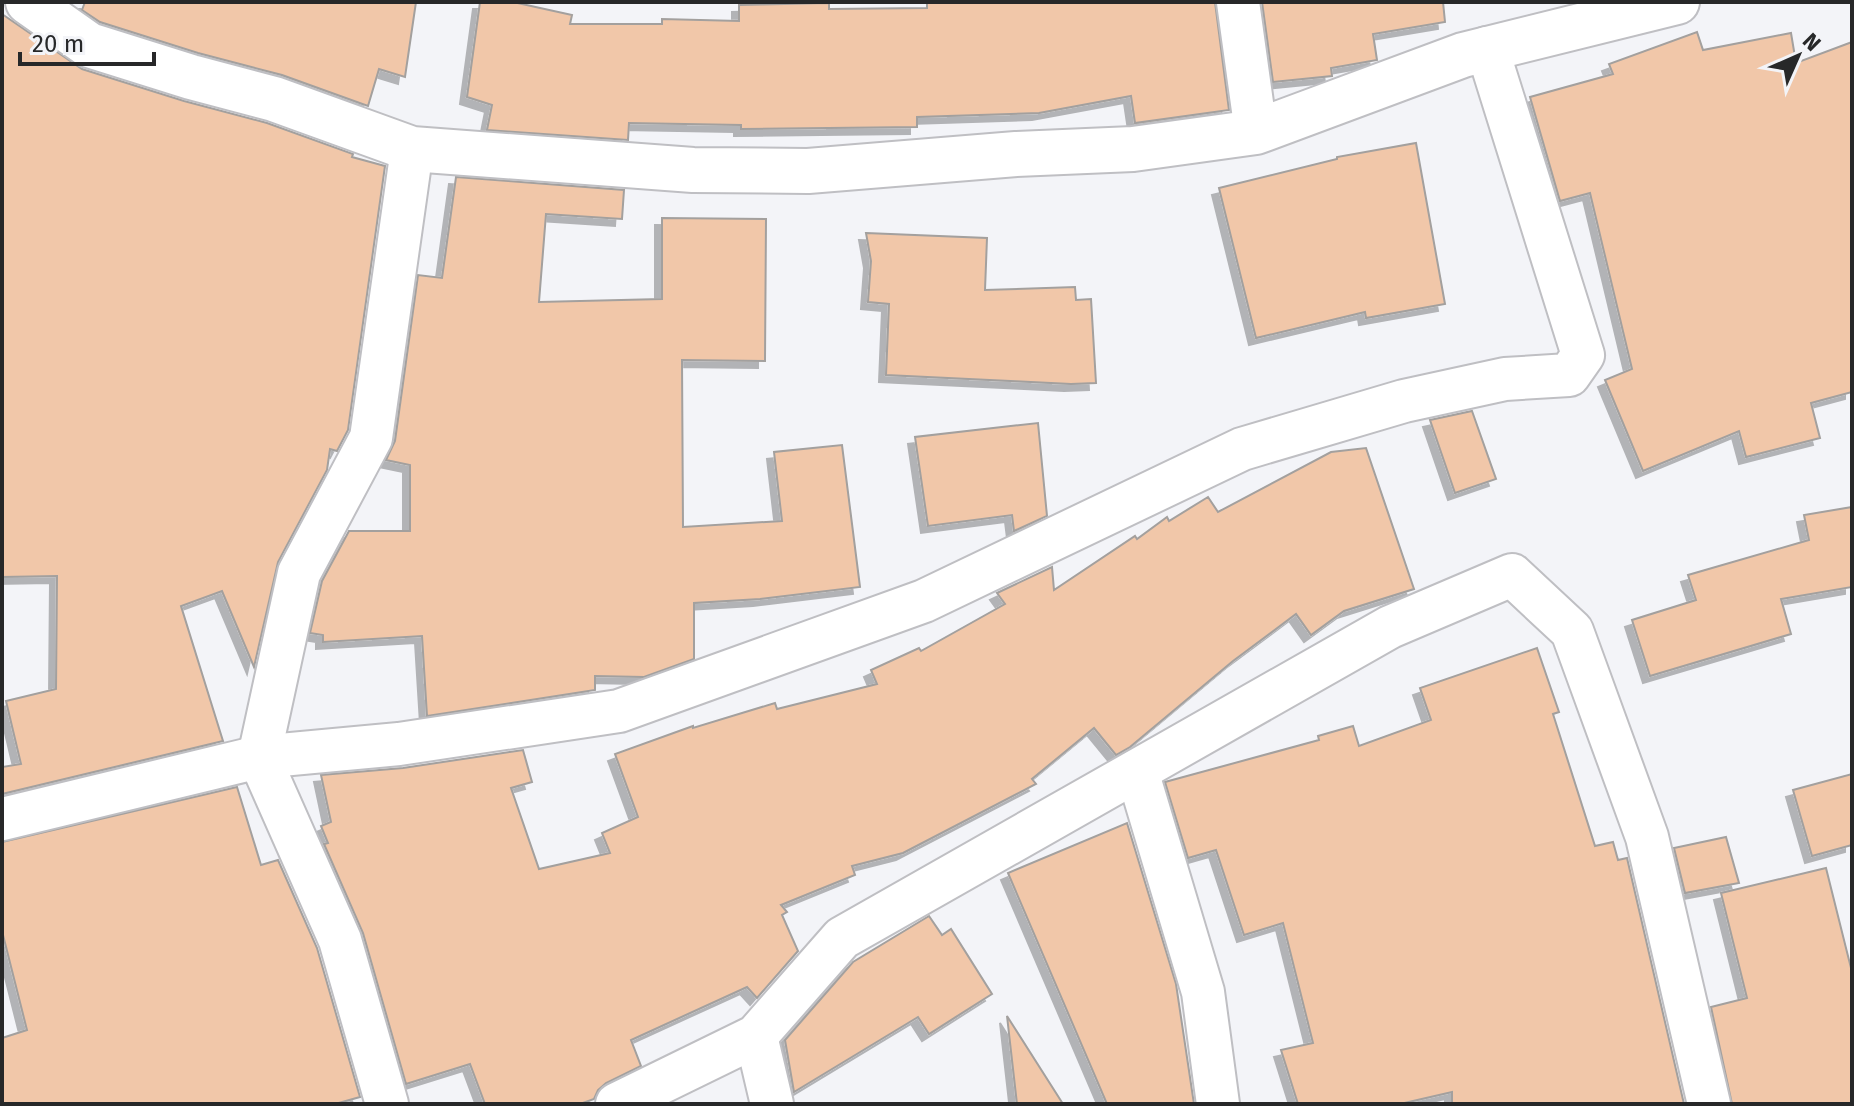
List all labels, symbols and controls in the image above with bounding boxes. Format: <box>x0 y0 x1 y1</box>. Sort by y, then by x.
scale bar <box>20 16 154 66</box>
north arrow <box>1758 16 1838 96</box>
text: N <box>1797 28 1826 57</box>
text: 20 m <box>32 30 84 58</box>

